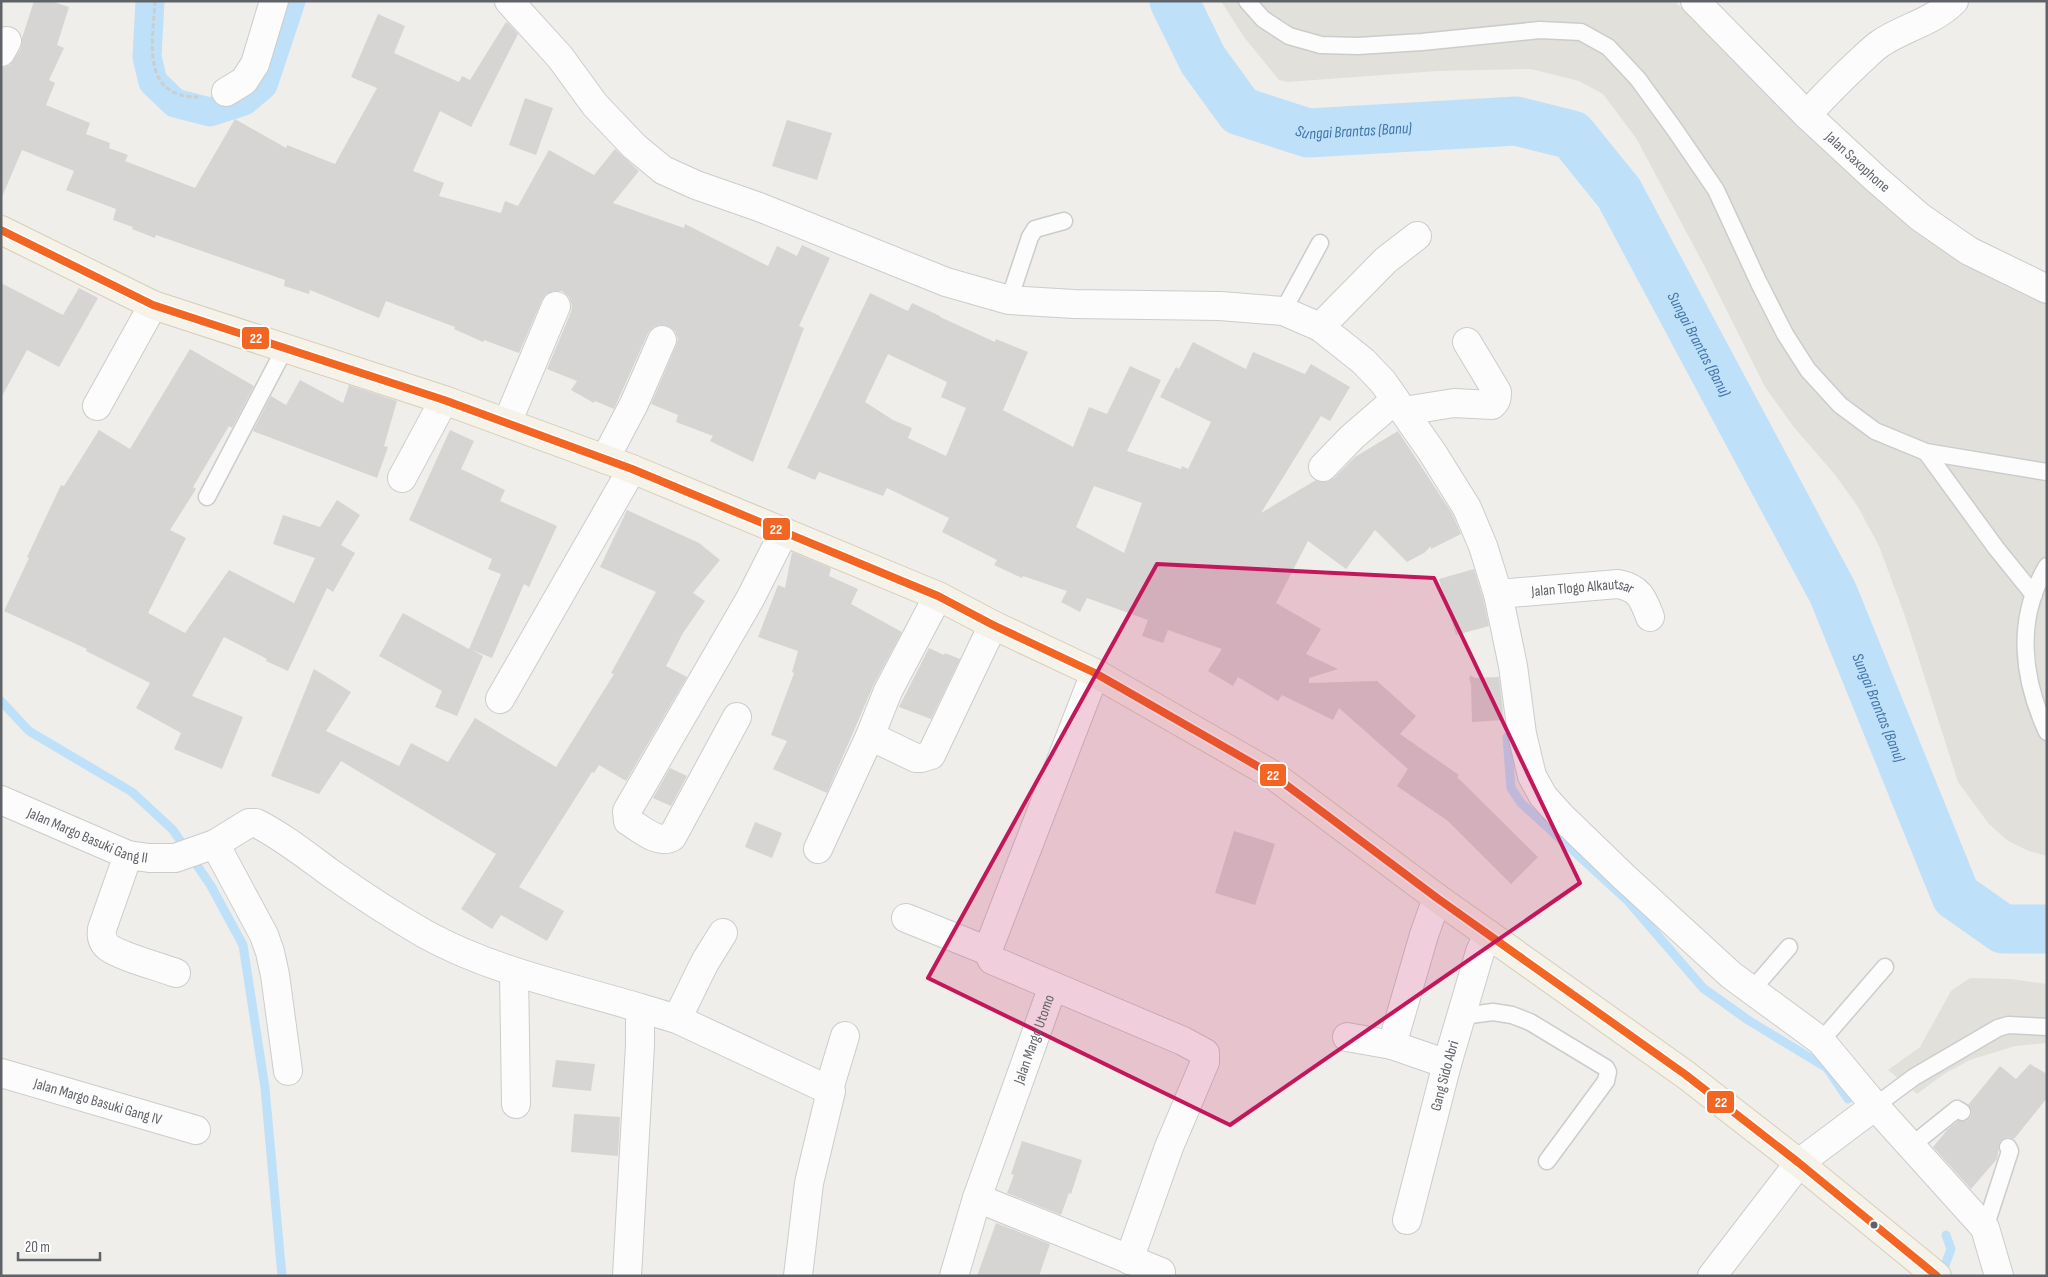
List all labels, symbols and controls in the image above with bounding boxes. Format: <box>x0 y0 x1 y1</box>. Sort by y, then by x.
water label: Sungai Brantas (Banu) <box>1293 119 1413 144</box>
street label: Jalan Saxophone <box>1820 127 1894 197</box>
water label: Sungai Brantas (Banu) <box>1663 289 1734 401</box>
line badge: 22 <box>241 326 270 350</box>
text: 22 <box>250 330 262 347</box>
line badge: 22 <box>762 517 791 541</box>
text: 22 <box>770 521 782 538</box>
street label: Jalan Tlogo Alkautsar <box>1530 575 1638 601</box>
water label: Sungai Brantas (Banu) <box>1847 651 1909 766</box>
line badge: 22 <box>1259 763 1287 787</box>
text: 22 <box>1267 767 1279 784</box>
street label: Jalan Margo Basuki Gang II <box>23 803 149 868</box>
street label: Jalan Margo Utomo <box>1009 992 1059 1088</box>
street label: Gang Sido Abri <box>1426 1038 1463 1113</box>
street label: Jalan Margo Basuki Gang IV <box>31 1074 164 1130</box>
line badge: 22 <box>1706 1090 1735 1114</box>
text: 22 <box>1715 1094 1727 1111</box>
unlabelled marker <box>1869 1220 1879 1230</box>
scale bar <box>18 1230 100 1262</box>
text: 20 m <box>25 1238 50 1257</box>

